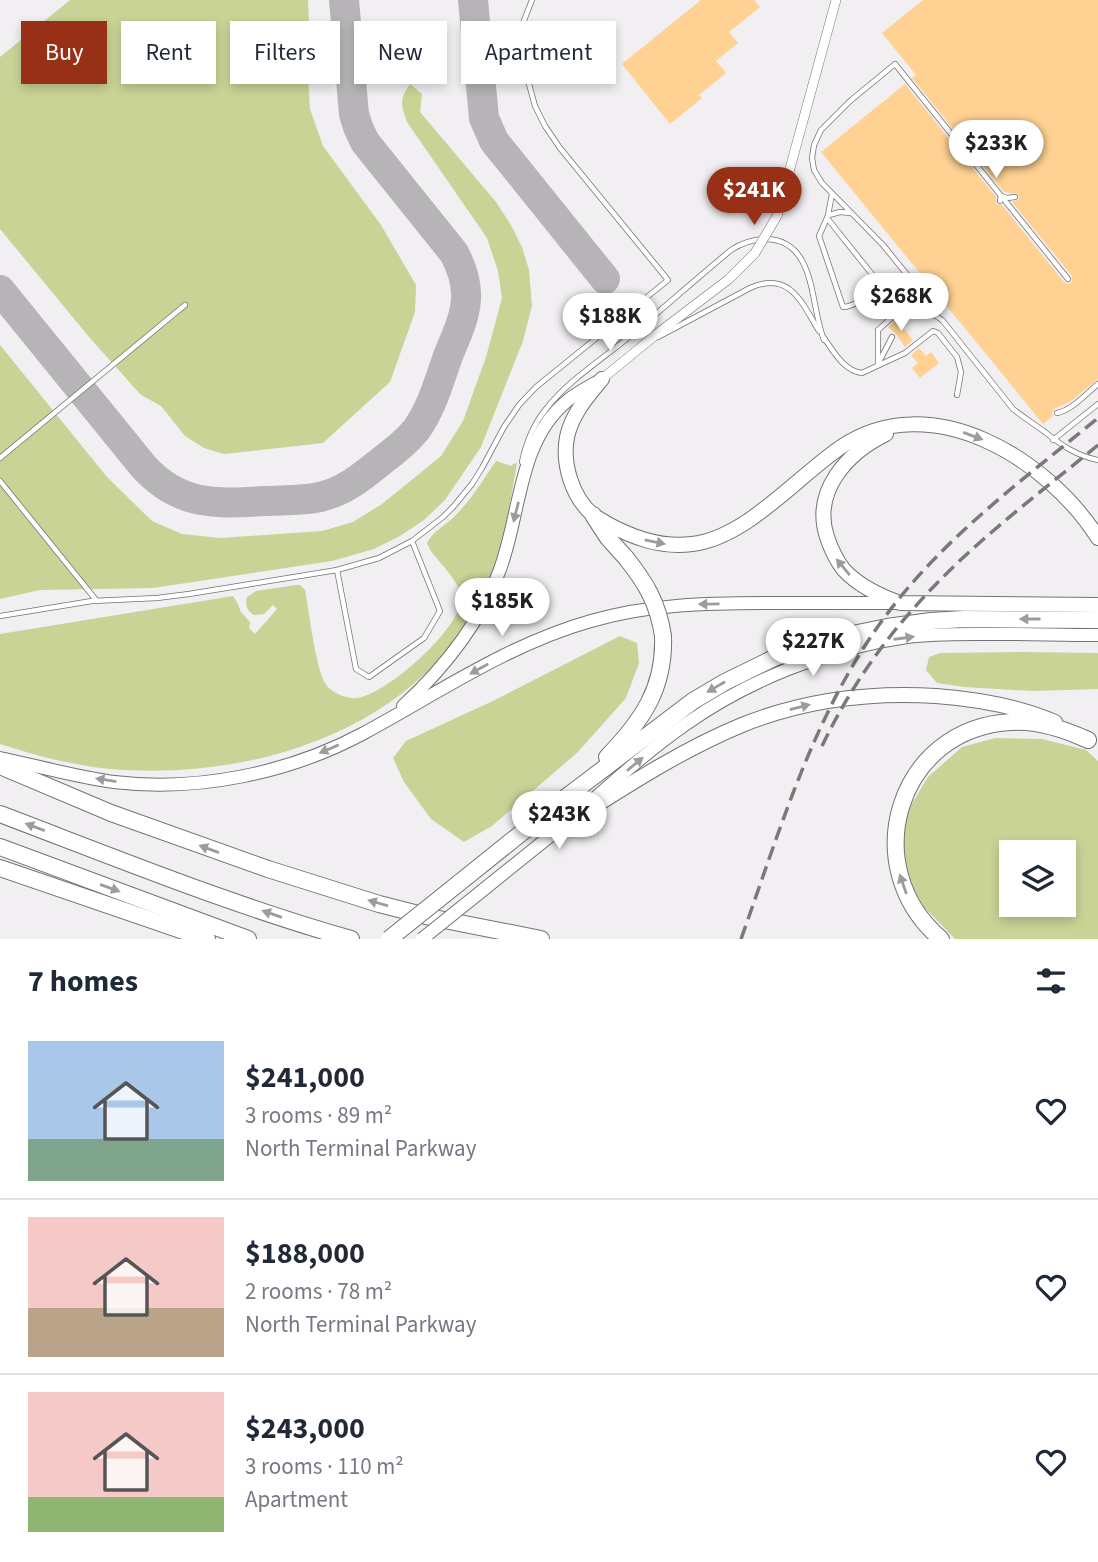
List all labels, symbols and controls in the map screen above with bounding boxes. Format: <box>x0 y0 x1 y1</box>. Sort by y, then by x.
chip: Buy <box>21 21 107 84</box>
chip: Rent <box>121 21 216 84</box>
chip: Filters <box>230 21 340 84</box>
chip: New <box>354 21 447 84</box>
chip: Apartment <box>461 21 616 84</box>
pin: $233K <box>947 120 1045 180</box>
text: $233K <box>965 126 1027 159</box>
pin: $241K <box>705 168 803 227</box>
text: $241K <box>723 173 785 206</box>
pin: $268K <box>852 274 950 333</box>
text: $268K <box>870 279 932 312</box>
pin: $188K <box>561 294 659 353</box>
text: $188K <box>579 299 641 332</box>
one-way arrow <box>963 430 984 441</box>
one-way arrow <box>510 501 521 523</box>
one-way arrow <box>644 536 666 547</box>
one-way arrow <box>835 558 851 576</box>
pin: $185K <box>453 578 551 638</box>
text: $185K <box>471 584 533 617</box>
one-way arrow <box>698 598 720 609</box>
one-way arrow <box>1019 613 1041 625</box>
pin: $227K <box>764 618 862 678</box>
text: $227K <box>782 624 844 657</box>
one-way arrow <box>893 632 915 643</box>
one-way arrow <box>469 663 489 675</box>
one-way arrow <box>706 681 726 693</box>
one-way arrow <box>789 701 811 712</box>
one-way arrow <box>319 743 339 755</box>
one-way arrow <box>627 757 644 772</box>
one-way arrow <box>95 774 117 785</box>
pin: $243K <box>510 792 608 851</box>
text: $243K <box>528 797 590 830</box>
one-way arrow <box>25 821 46 832</box>
map controls <box>999 840 1076 917</box>
button: layers <box>999 840 1076 917</box>
one-way arrow <box>199 843 220 854</box>
one-way arrow <box>897 874 908 895</box>
one-way arrow <box>99 883 120 894</box>
one-way arrow <box>368 898 389 908</box>
one-way arrow <box>261 908 282 919</box>
text: 7 homes <box>28 960 138 1003</box>
icon: filters <box>1032 962 1070 1000</box>
text: $241,000 <box>245 1056 365 1099</box>
icon: home <box>84 1069 168 1153</box>
icon: heart <box>1032 1092 1070 1130</box>
text: 3 rooms · 89 m² <box>245 1099 392 1132</box>
text: North Terminal Parkway <box>245 1132 476 1165</box>
text: $188,000 <box>245 1232 365 1275</box>
icon: home <box>84 1245 168 1329</box>
icon: heart <box>1032 1268 1070 1306</box>
text: 2 rooms · 78 m² <box>245 1275 392 1308</box>
text: North Terminal Parkway <box>245 1308 476 1341</box>
text: $243,000 <box>245 1407 365 1450</box>
icon: home <box>84 1420 168 1504</box>
icon: heart <box>1032 1443 1070 1481</box>
text: 3 rooms · 110 m² <box>245 1450 404 1483</box>
text: Apartment <box>245 1483 348 1516</box>

